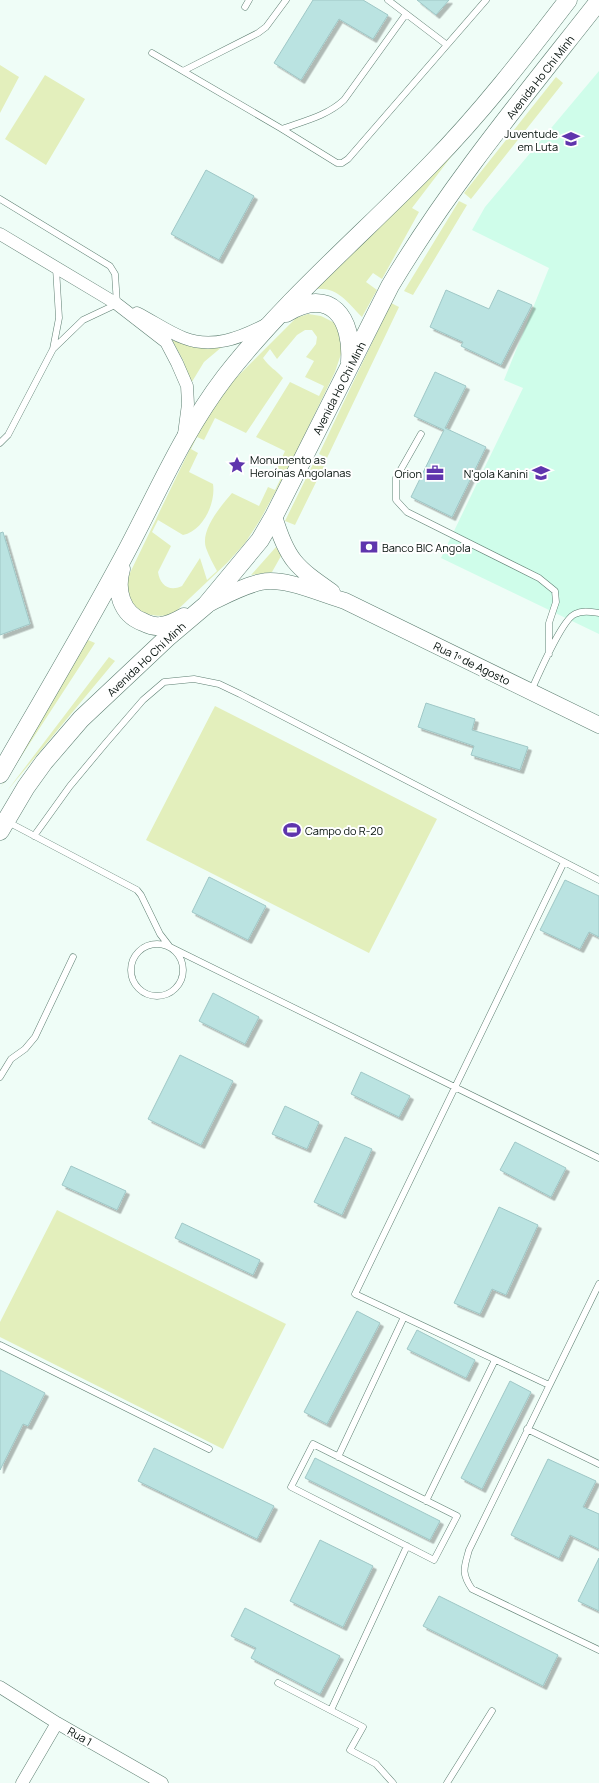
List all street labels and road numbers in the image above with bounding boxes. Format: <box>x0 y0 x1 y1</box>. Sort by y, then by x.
street label: Avenida Ho Chi Minh <box>503 32 577 122</box>
street label: Avenida Ho Chi Minh <box>309 339 369 437</box>
street label: Avenida Ho Chi Minh <box>103 619 189 699</box>
street label: Rua 1º de Agosto <box>431 638 513 688</box>
street label: Rua 1 <box>65 1723 95 1749</box>

